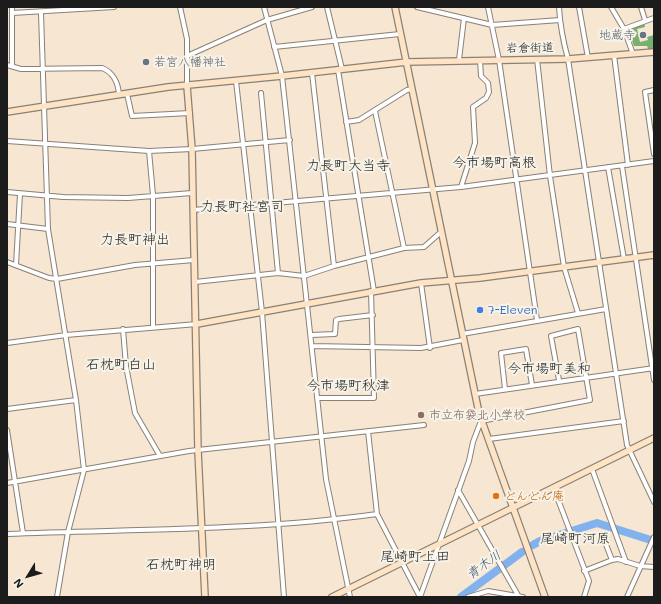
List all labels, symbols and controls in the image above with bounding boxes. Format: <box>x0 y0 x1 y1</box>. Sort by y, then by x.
place label: 地蔵寺 <box>599 28 635 42</box>
marker: 地蔵寺 <box>638 30 648 40</box>
street label: 岩倉街道 <box>506 40 554 56</box>
place label: 若宮八幡神社 <box>154 55 226 69</box>
marker: 若宮八幡神社 <box>141 57 151 67</box>
district label: 今市場町高根 <box>452 155 536 171</box>
district label: 力長町大当寺 <box>306 158 390 174</box>
district label: 力長町社宮司 <box>200 199 284 215</box>
district label: 力長町神出 <box>100 232 170 248</box>
place label: 7-Eleven <box>488 303 537 317</box>
marker: 7-Eleven <box>475 305 485 315</box>
district label: 石枕町白山 <box>86 357 156 373</box>
district label: 今市場町美和 <box>507 361 591 377</box>
district label: 今市場町秋津 <box>306 378 390 394</box>
place label: 市立布袋北小学校 <box>429 408 525 422</box>
marker: 市立布袋北小学校 <box>416 410 426 420</box>
place label: どんどん庵 <box>504 489 564 503</box>
marker: どんどん庵 <box>491 491 501 501</box>
district label: 尾崎町河原 <box>540 531 610 547</box>
water label: 青木川 <box>464 547 504 583</box>
district label: 尾崎町上田 <box>380 549 450 565</box>
north arrow <box>8 556 48 596</box>
district label: 石枕町神明 <box>146 557 216 573</box>
text: N <box>10 576 27 591</box>

